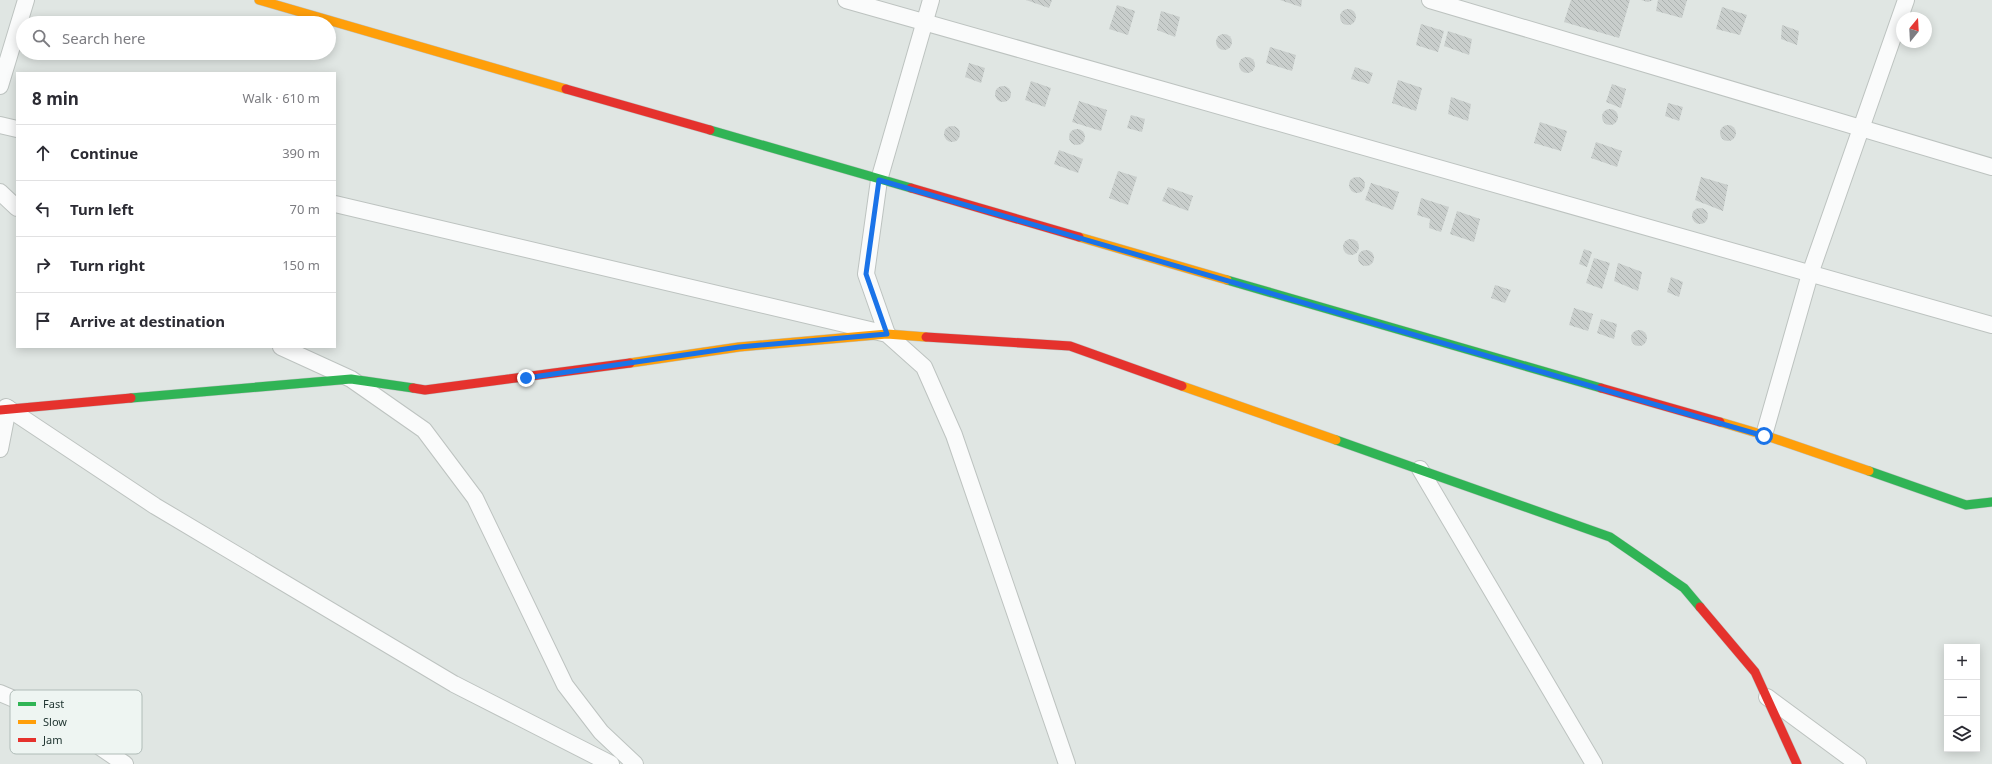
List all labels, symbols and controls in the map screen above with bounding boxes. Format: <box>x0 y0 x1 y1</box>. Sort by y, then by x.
north arrow <box>1896 12 1932 48</box>
search box <box>16 16 336 60</box>
icon: search <box>30 27 52 49</box>
text: Search here <box>62 28 145 48</box>
text: 8 min <box>32 87 79 110</box>
text: Walk · 610 m <box>242 89 320 107</box>
icon: ahead <box>32 142 54 164</box>
text: Continue <box>70 143 138 163</box>
text: 390 m <box>282 144 320 162</box>
icon: left <box>32 198 54 220</box>
text: Turn left <box>70 199 134 219</box>
text: 70 m <box>290 200 320 218</box>
icon: right <box>32 254 54 276</box>
text: Turn right <box>70 255 145 275</box>
text: 150 m <box>282 256 320 274</box>
icon: arrive <box>32 310 54 332</box>
text: Arrive at destination <box>70 311 225 331</box>
route end <box>517 369 535 387</box>
route start <box>1755 427 1773 445</box>
map controls <box>1944 644 1980 752</box>
button: + <box>1944 644 1980 680</box>
button: − <box>1944 680 1980 716</box>
legend <box>10 690 142 754</box>
text: Fast <box>43 696 64 711</box>
text: Slow <box>43 714 67 729</box>
button: layers <box>1944 716 1980 752</box>
text: Jam <box>42 732 62 747</box>

